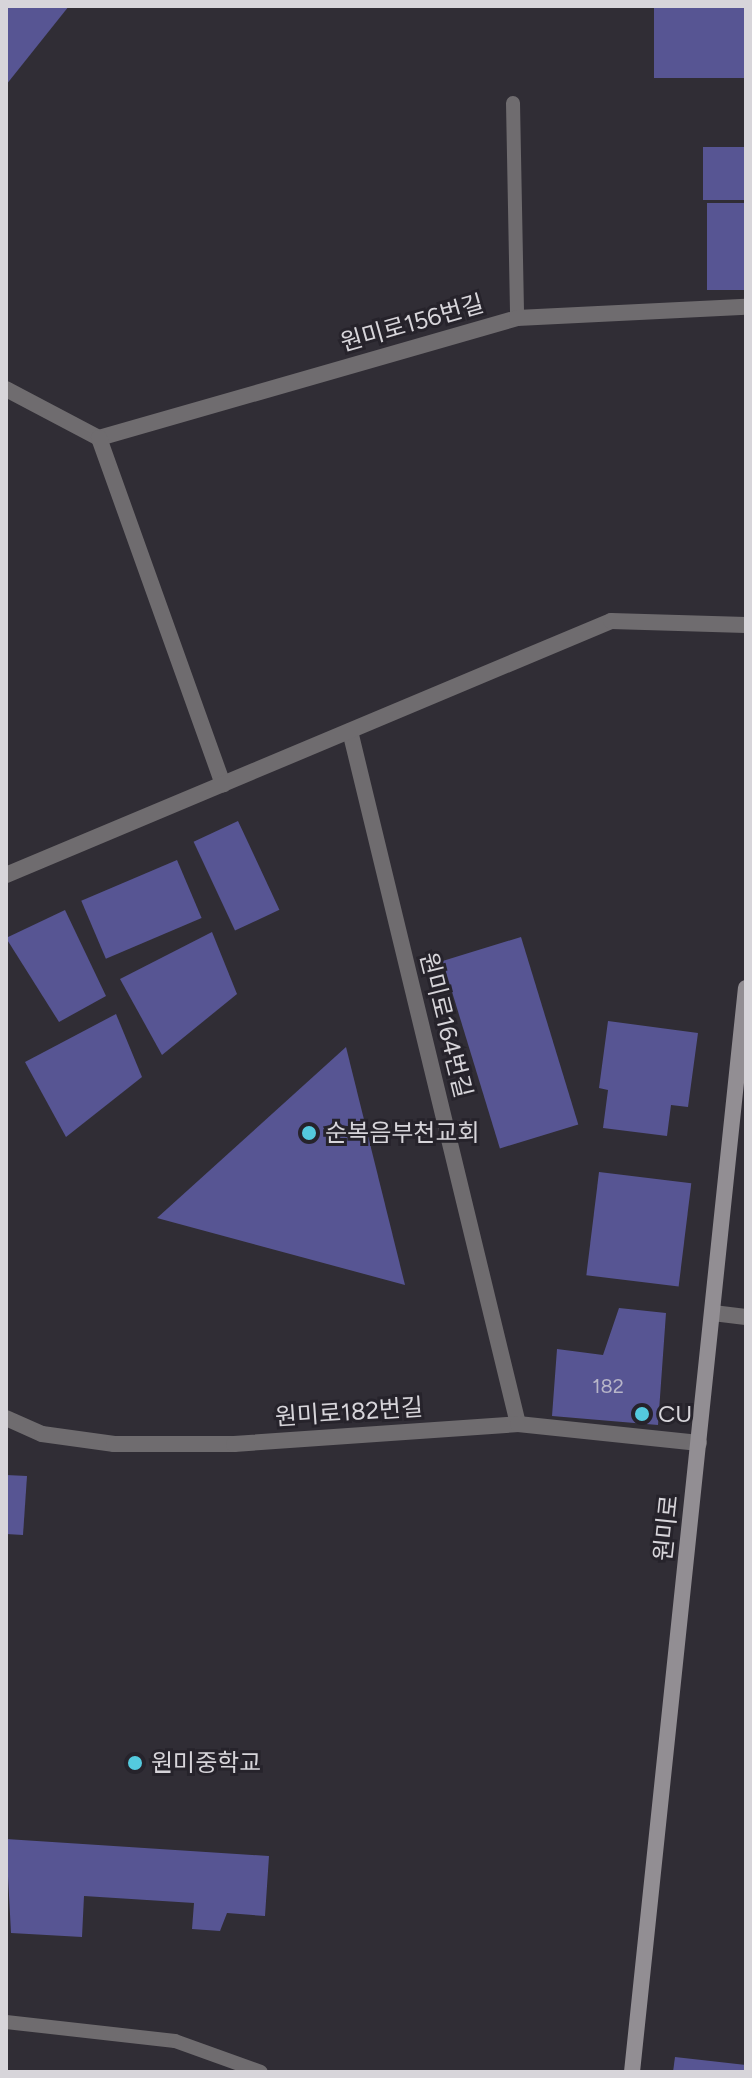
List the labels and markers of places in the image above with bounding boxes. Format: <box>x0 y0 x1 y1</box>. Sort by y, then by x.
place label: 순복음부천교회 <box>325 1119 480 1147</box>
marker: 순복음부천교회 <box>300 1124 318 1142</box>
place label: CU <box>658 1400 692 1428</box>
marker: CU <box>633 1405 651 1423</box>
place label: 원미중학교 <box>151 1749 261 1777</box>
marker: 원미중학교 <box>126 1754 144 1772</box>

